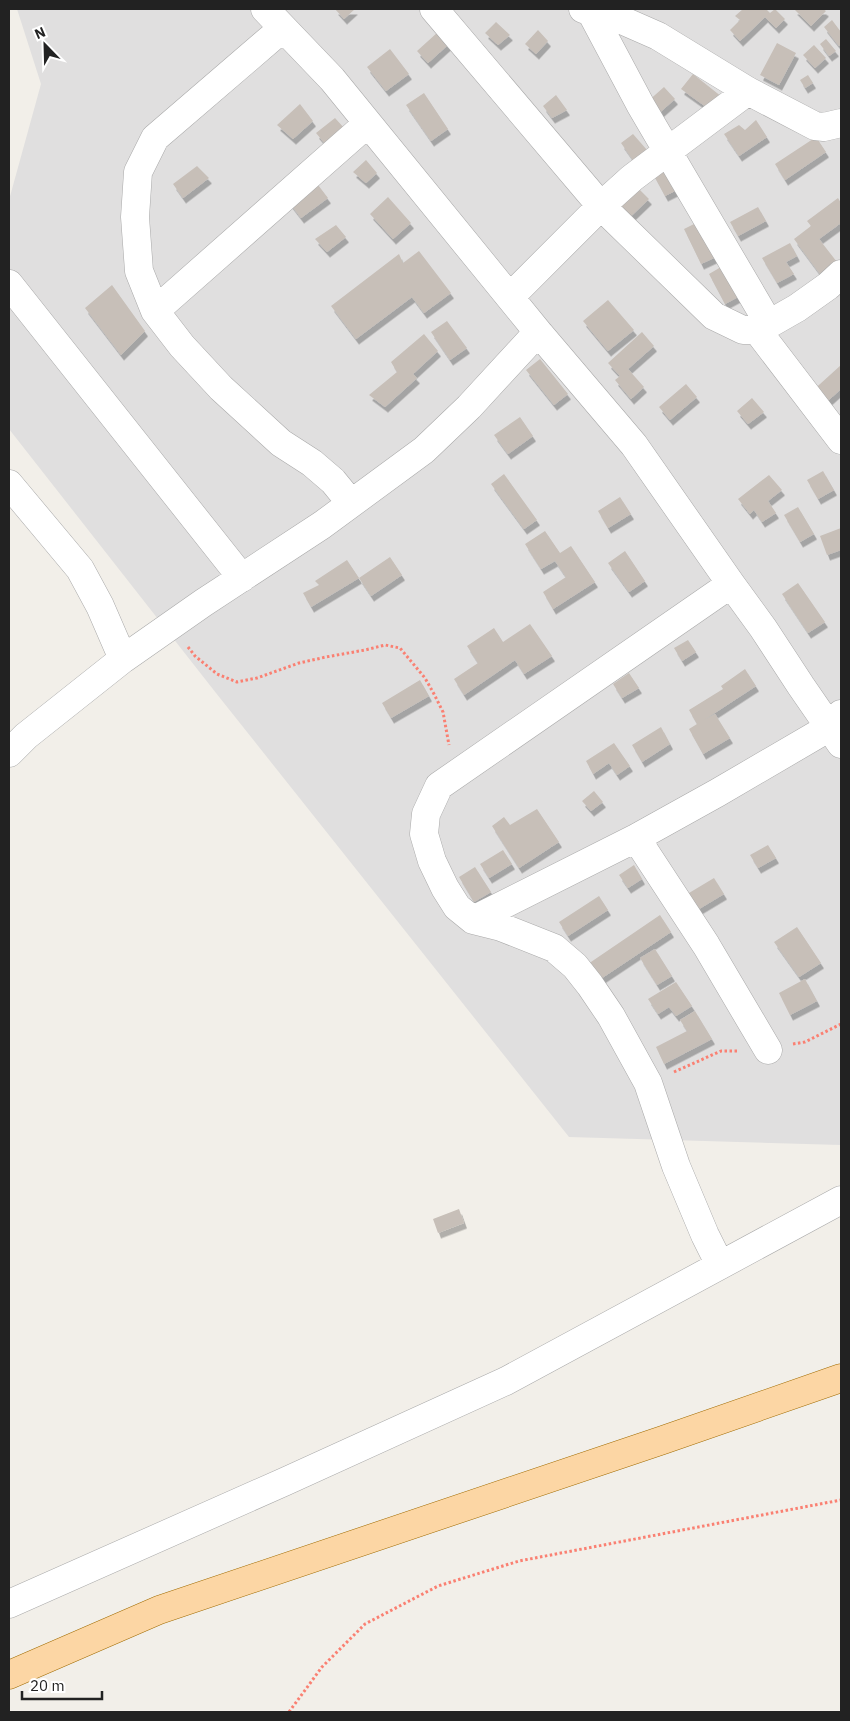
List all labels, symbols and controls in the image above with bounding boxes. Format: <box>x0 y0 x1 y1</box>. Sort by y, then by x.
north arrow <box>20 20 70 70</box>
text: N <box>32 23 48 43</box>
scale bar <box>22 1668 102 1700</box>
text: 20 m <box>30 1676 65 1695</box>

